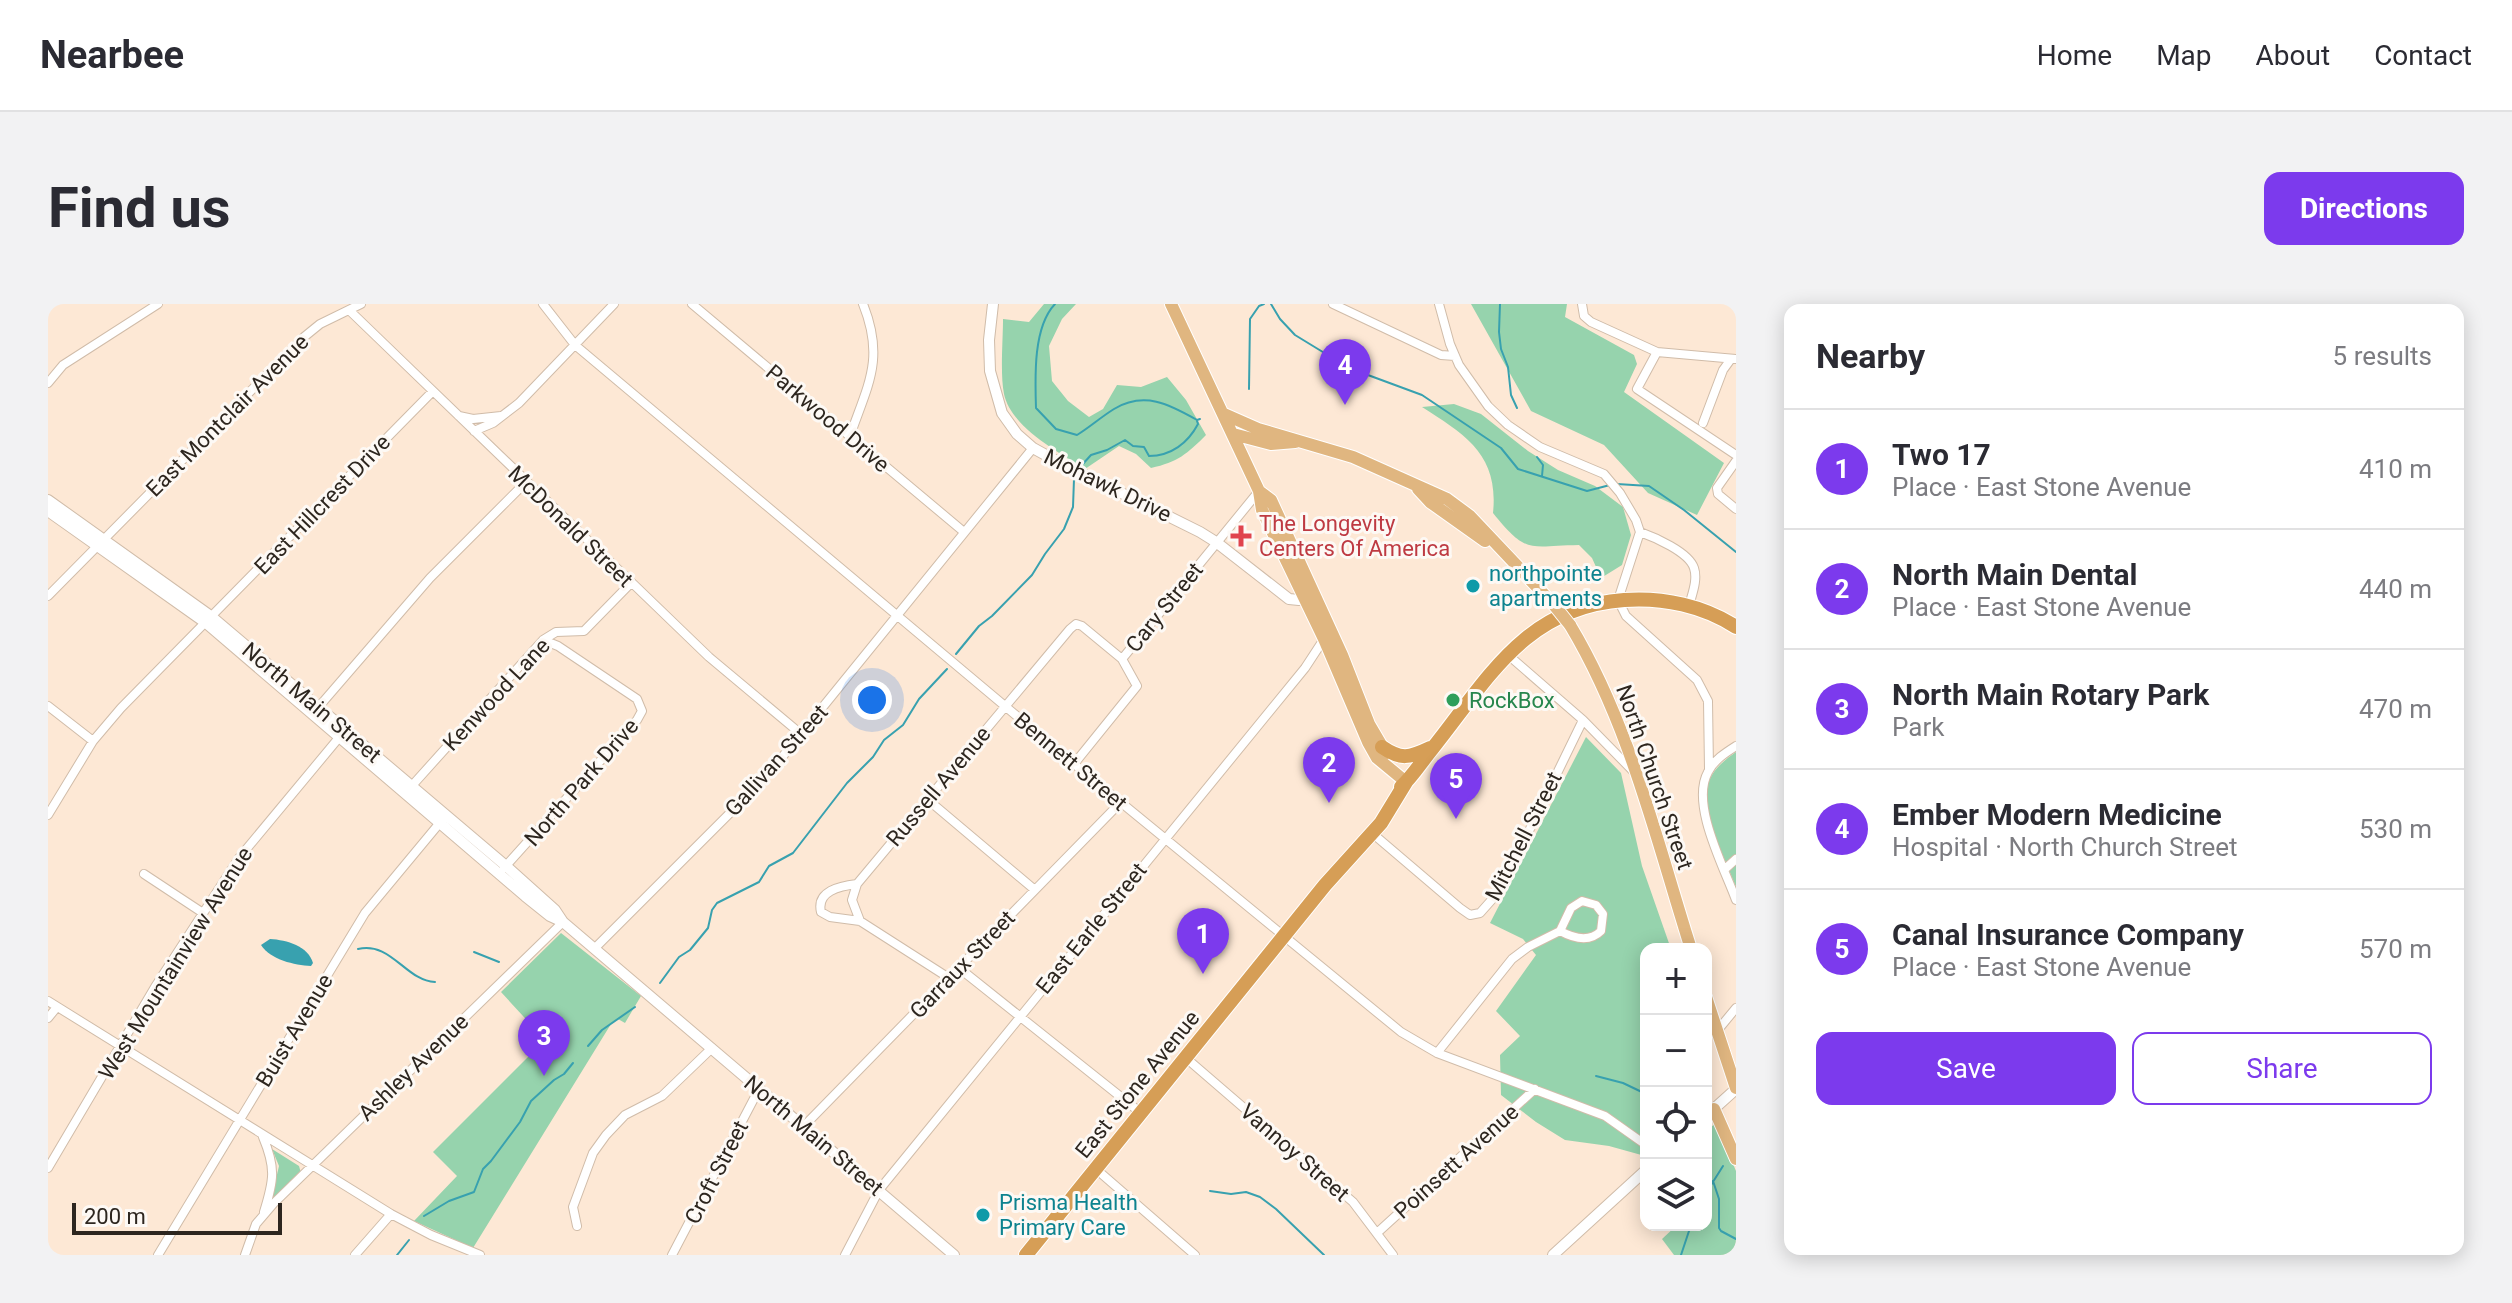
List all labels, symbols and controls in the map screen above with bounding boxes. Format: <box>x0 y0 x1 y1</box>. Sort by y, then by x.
text: Nearbee <box>40 33 184 77</box>
text: Home <box>2037 39 2112 72</box>
text: Map <box>2156 39 2212 72</box>
text: About <box>2256 39 2330 72</box>
text: Contact <box>2374 39 2472 72</box>
button: Directions <box>2264 172 2464 245</box>
text: Find us <box>48 175 231 241</box>
street label: East Montclair Avenue <box>141 329 313 501</box>
text: Nearby <box>1816 336 1925 376</box>
pin: 4 <box>1319 339 1371 405</box>
text: 5 results <box>2333 341 2432 371</box>
street label: Parkwood Drive <box>761 360 894 477</box>
street label: East Hillcrest Drive <box>249 429 395 579</box>
text: Two 17 <box>1892 437 1991 472</box>
street label: Mohawk Drive <box>1040 444 1175 527</box>
text: 1 <box>1835 454 1849 484</box>
text: 410 m <box>2359 454 2432 484</box>
street label: McDonald Street <box>503 461 638 592</box>
text: Place · East Stone Avenue <box>1892 472 2191 502</box>
place label: The Longevity Centers Of America <box>1259 511 1450 561</box>
marker: The Longevity Centers Of America <box>1230 525 1252 547</box>
text: North Main Dental <box>1892 557 2137 592</box>
street label: Cary Street <box>1121 558 1208 657</box>
place label: northpointe apartments <box>1489 561 1602 611</box>
text: 2 <box>1835 574 1849 604</box>
text: 440 m <box>2359 574 2432 604</box>
marker: northpointe apartments <box>1464 577 1482 595</box>
text: Place · East Stone Avenue <box>1892 592 2191 622</box>
street label: Kenwood Lane <box>438 633 555 756</box>
street label: North Main Street <box>237 637 386 768</box>
text: North Main Rotary Park <box>1892 677 2209 712</box>
your location <box>852 680 892 720</box>
street label: North Church Street <box>1611 681 1698 873</box>
place label: RockBox <box>1469 688 1555 713</box>
marker: RockBox <box>1444 691 1462 709</box>
text: 3 <box>1835 694 1849 724</box>
text: 470 m <box>2359 694 2432 724</box>
street label: Gallivan Street <box>720 700 833 821</box>
street label: Bennett Street <box>1009 707 1132 816</box>
text: Park <box>1892 712 1944 742</box>
street label: North Park Drive <box>519 714 643 851</box>
street label: Russell Avenue <box>881 722 996 851</box>
pin: 2 <box>1303 737 1355 803</box>
pin: 5 <box>1430 753 1482 819</box>
street label: Mitchell Street <box>1480 768 1567 905</box>
text: Ember Modern Medicine <box>1892 797 2222 832</box>
text: 4 <box>1835 814 1849 844</box>
text: 530 m <box>2359 814 2432 844</box>
text: Hospital · North Church Street <box>1892 832 2238 862</box>
street label: West Mountainview Avenue <box>94 843 257 1084</box>
street label: East Earle Street <box>1031 858 1152 999</box>
street label: Garraux Street <box>905 905 1020 1023</box>
pin: 1 <box>1177 908 1229 974</box>
text: Canal Insurance Company <box>1892 917 2244 952</box>
text: 5 <box>1835 934 1849 964</box>
text: 570 m <box>2359 934 2432 964</box>
map controls <box>1640 943 1712 1231</box>
button: + <box>1640 943 1712 1015</box>
text: Place · East Stone Avenue <box>1892 952 2191 982</box>
street label: Buist Avenue <box>251 969 338 1091</box>
street label: East Stone Avenue <box>1070 1006 1204 1163</box>
street label: Ashley Avenue <box>353 1009 473 1126</box>
pin: 3 <box>518 1010 570 1076</box>
button: − <box>1640 1015 1712 1087</box>
button: Save <box>1816 1032 2116 1105</box>
button: Share <box>2132 1032 2432 1105</box>
street label: North Main Street <box>739 1070 888 1201</box>
button: locate <box>1640 1087 1712 1159</box>
street label: Vannoy Street <box>1235 1098 1354 1206</box>
street label: Poinsett Avenue <box>1389 1099 1524 1224</box>
street label: Croft Street <box>680 1116 753 1228</box>
button: layers <box>1640 1159 1712 1231</box>
place label: Prisma Health Primary Care <box>999 1190 1138 1240</box>
scale bar <box>72 1199 282 1235</box>
text: 200 m <box>84 1204 146 1229</box>
marker: Prisma Health Primary Care <box>974 1206 992 1224</box>

